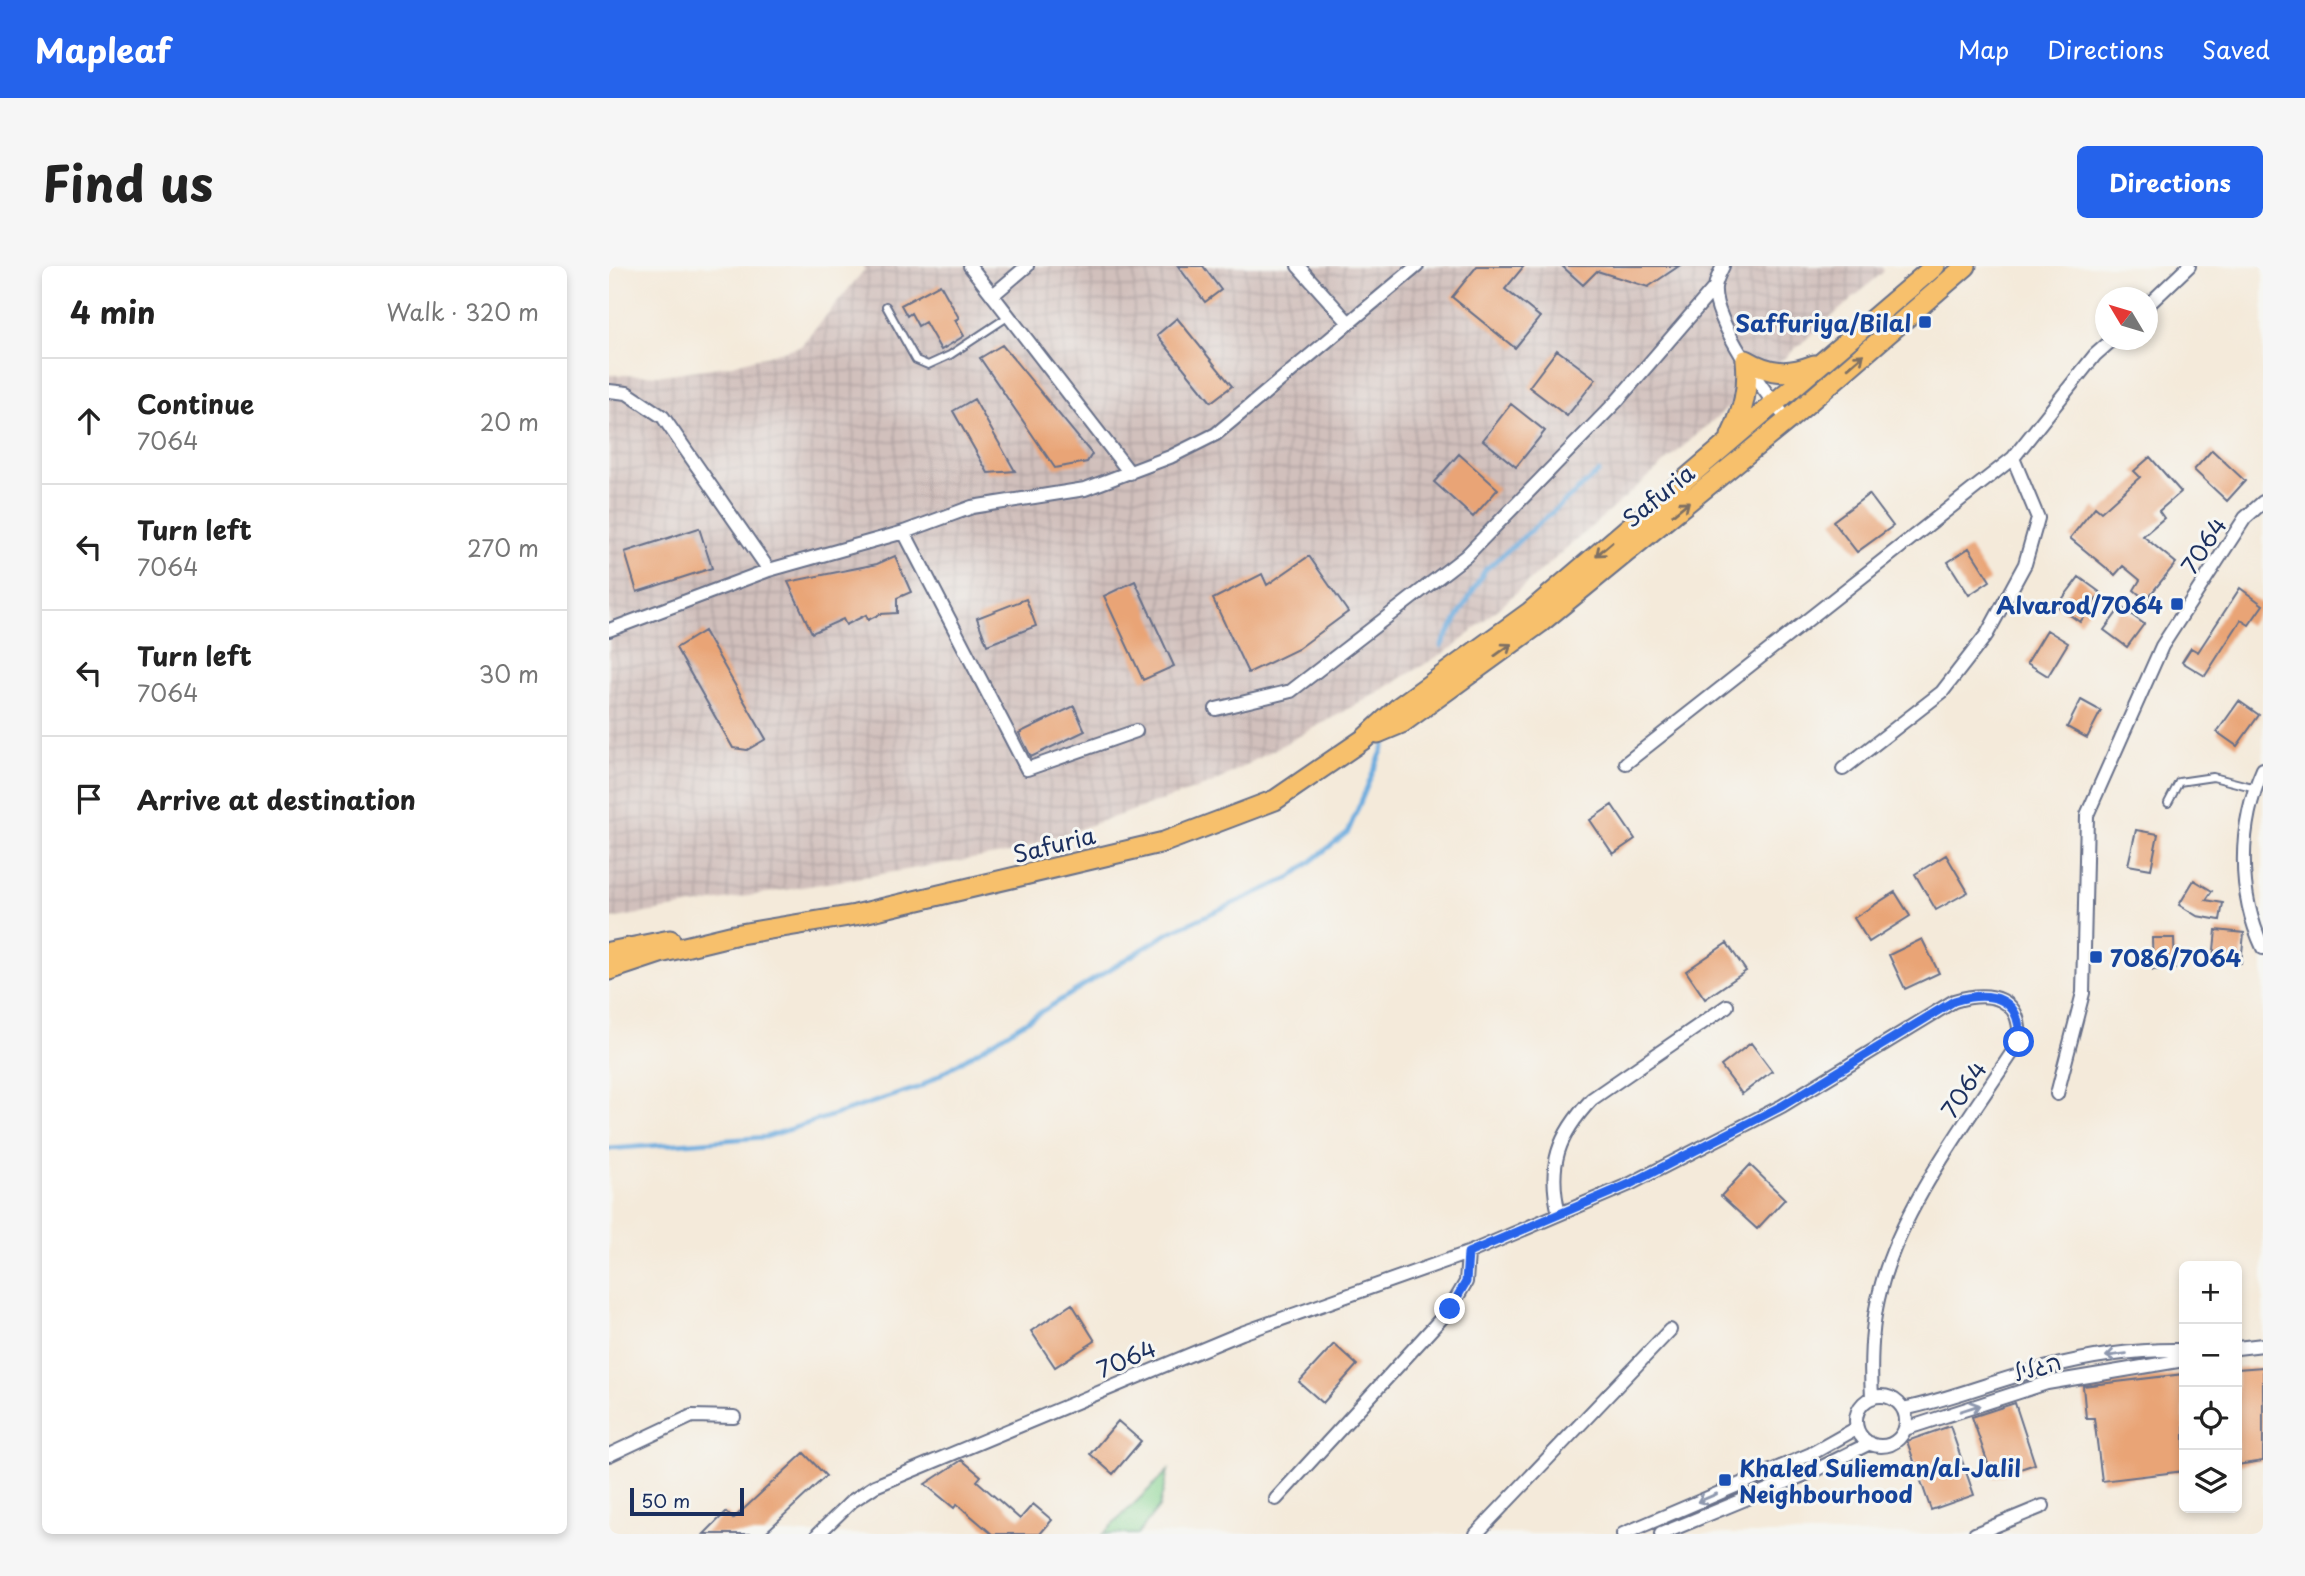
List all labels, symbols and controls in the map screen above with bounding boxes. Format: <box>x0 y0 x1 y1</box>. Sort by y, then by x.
text: Mapleaf <box>35 24 171 74</box>
text: Map <box>1958 31 2009 67</box>
text: Directions <box>2047 31 2164 67</box>
text: Saved <box>2202 31 2270 67</box>
text: Find us <box>42 145 213 219</box>
button: Directions <box>2077 146 2263 218</box>
north arrow <box>2095 287 2158 350</box>
text: 4 min <box>70 289 156 334</box>
text: Walk · 320 m <box>386 294 539 329</box>
place label: Saffuriya/Bilal <box>1735 305 1911 340</box>
marker: Saffuriya/Bilal <box>1917 314 1933 330</box>
one-way arrow <box>1846 353 1864 369</box>
text: Continue <box>137 384 254 423</box>
icon: ahead <box>70 402 108 440</box>
text: 20 m <box>480 404 539 439</box>
text: 7064 <box>137 423 198 458</box>
street label: Safuria <box>1615 455 1702 535</box>
one-way arrow <box>1672 500 1690 515</box>
text: Turn left <box>137 510 252 549</box>
street label: 7064 <box>2172 510 2234 580</box>
icon: left <box>70 528 108 566</box>
text: 270 m <box>467 530 539 565</box>
one-way arrow <box>1595 541 1613 557</box>
text: 7064 <box>137 549 198 584</box>
place label: Alvarod/7064 <box>1996 587 2163 622</box>
marker: Alvarod/7064 <box>2169 596 2185 612</box>
text: Turn left <box>137 636 252 675</box>
one-way arrow <box>1494 642 1512 657</box>
icon: left <box>70 654 108 692</box>
text: 30 m <box>478 656 539 691</box>
text: 7064 <box>137 675 198 710</box>
icon: arrive <box>70 780 108 818</box>
text: Arrive at destination <box>137 780 416 819</box>
street label: Safuria <box>1009 817 1099 871</box>
place label: 7086/7064 <box>2110 940 2242 975</box>
marker: 7086/7064 <box>2088 949 2104 965</box>
route start <box>2003 1026 2034 1057</box>
street label: 7064 <box>1932 1054 1994 1124</box>
map controls <box>2179 1261 2242 1513</box>
button: + <box>2179 1261 2242 1324</box>
route end <box>1434 1293 1465 1324</box>
button: − <box>2179 1324 2242 1387</box>
street label: 7064 <box>1091 1330 1161 1386</box>
street label: הגליל <box>2009 1343 2065 1389</box>
one-way arrow <box>2106 1349 2128 1362</box>
button: locate <box>2179 1387 2242 1450</box>
one-way arrow <box>1958 1401 1980 1413</box>
place label: Khaled Sulieman/al-Jalil Neighbourhood <box>1739 1450 2021 1511</box>
button: layers <box>2179 1450 2242 1513</box>
marker: Khaled Sulieman/al-Jalil Neighbourhood <box>1717 1472 1733 1488</box>
scale bar <box>630 1485 744 1517</box>
text: 50 m <box>641 1486 690 1514</box>
one-way arrow <box>1696 1492 1718 1505</box>

